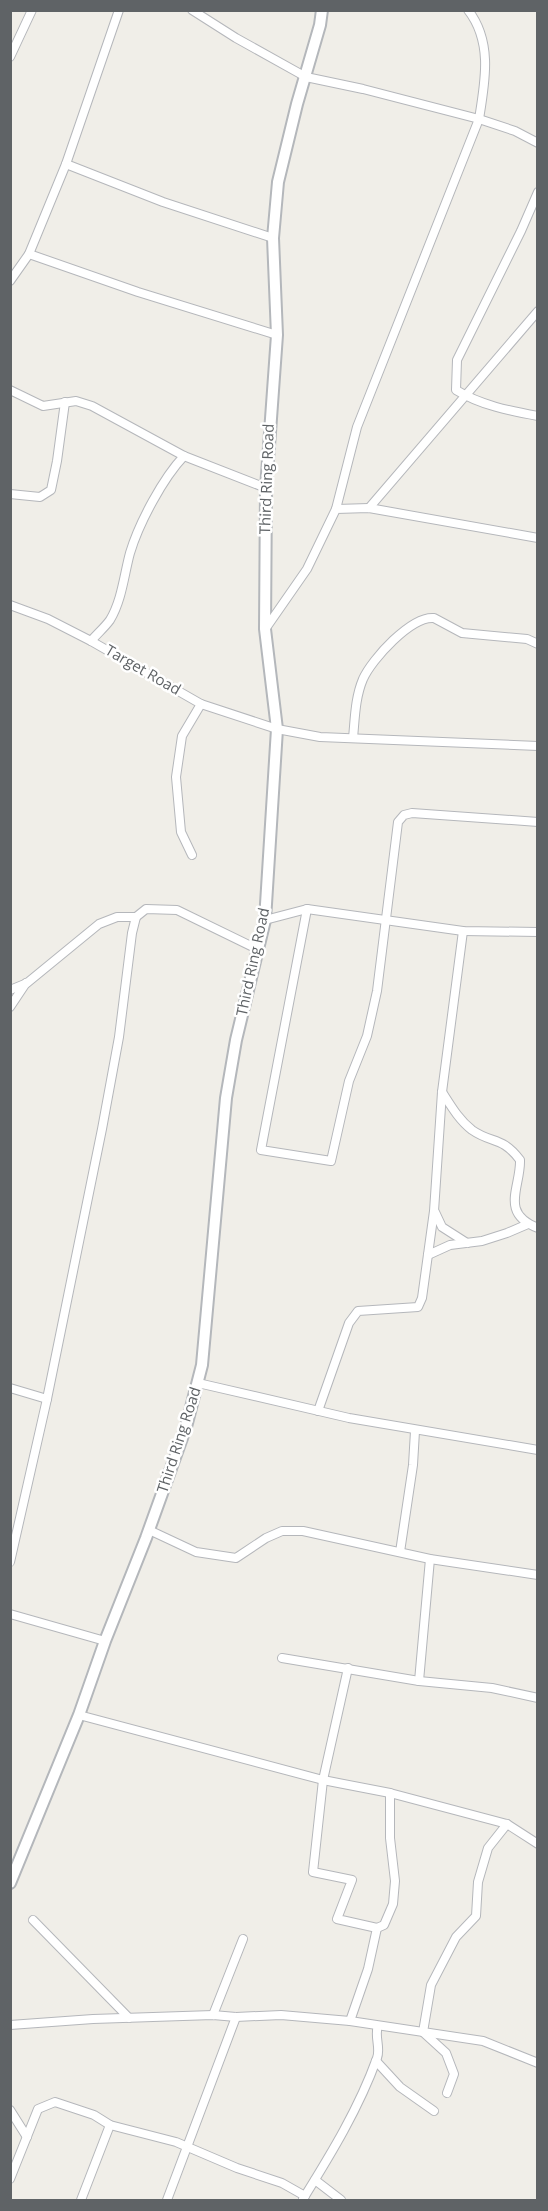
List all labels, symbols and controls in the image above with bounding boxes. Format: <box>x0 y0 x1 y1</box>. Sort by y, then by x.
street label: Third Ring Road <box>254 423 278 535</box>
street label: Target Road <box>102 639 185 699</box>
street label: Third Ring Road <box>231 906 273 1018</box>
street label: Third Ring Road <box>151 1384 205 1495</box>

